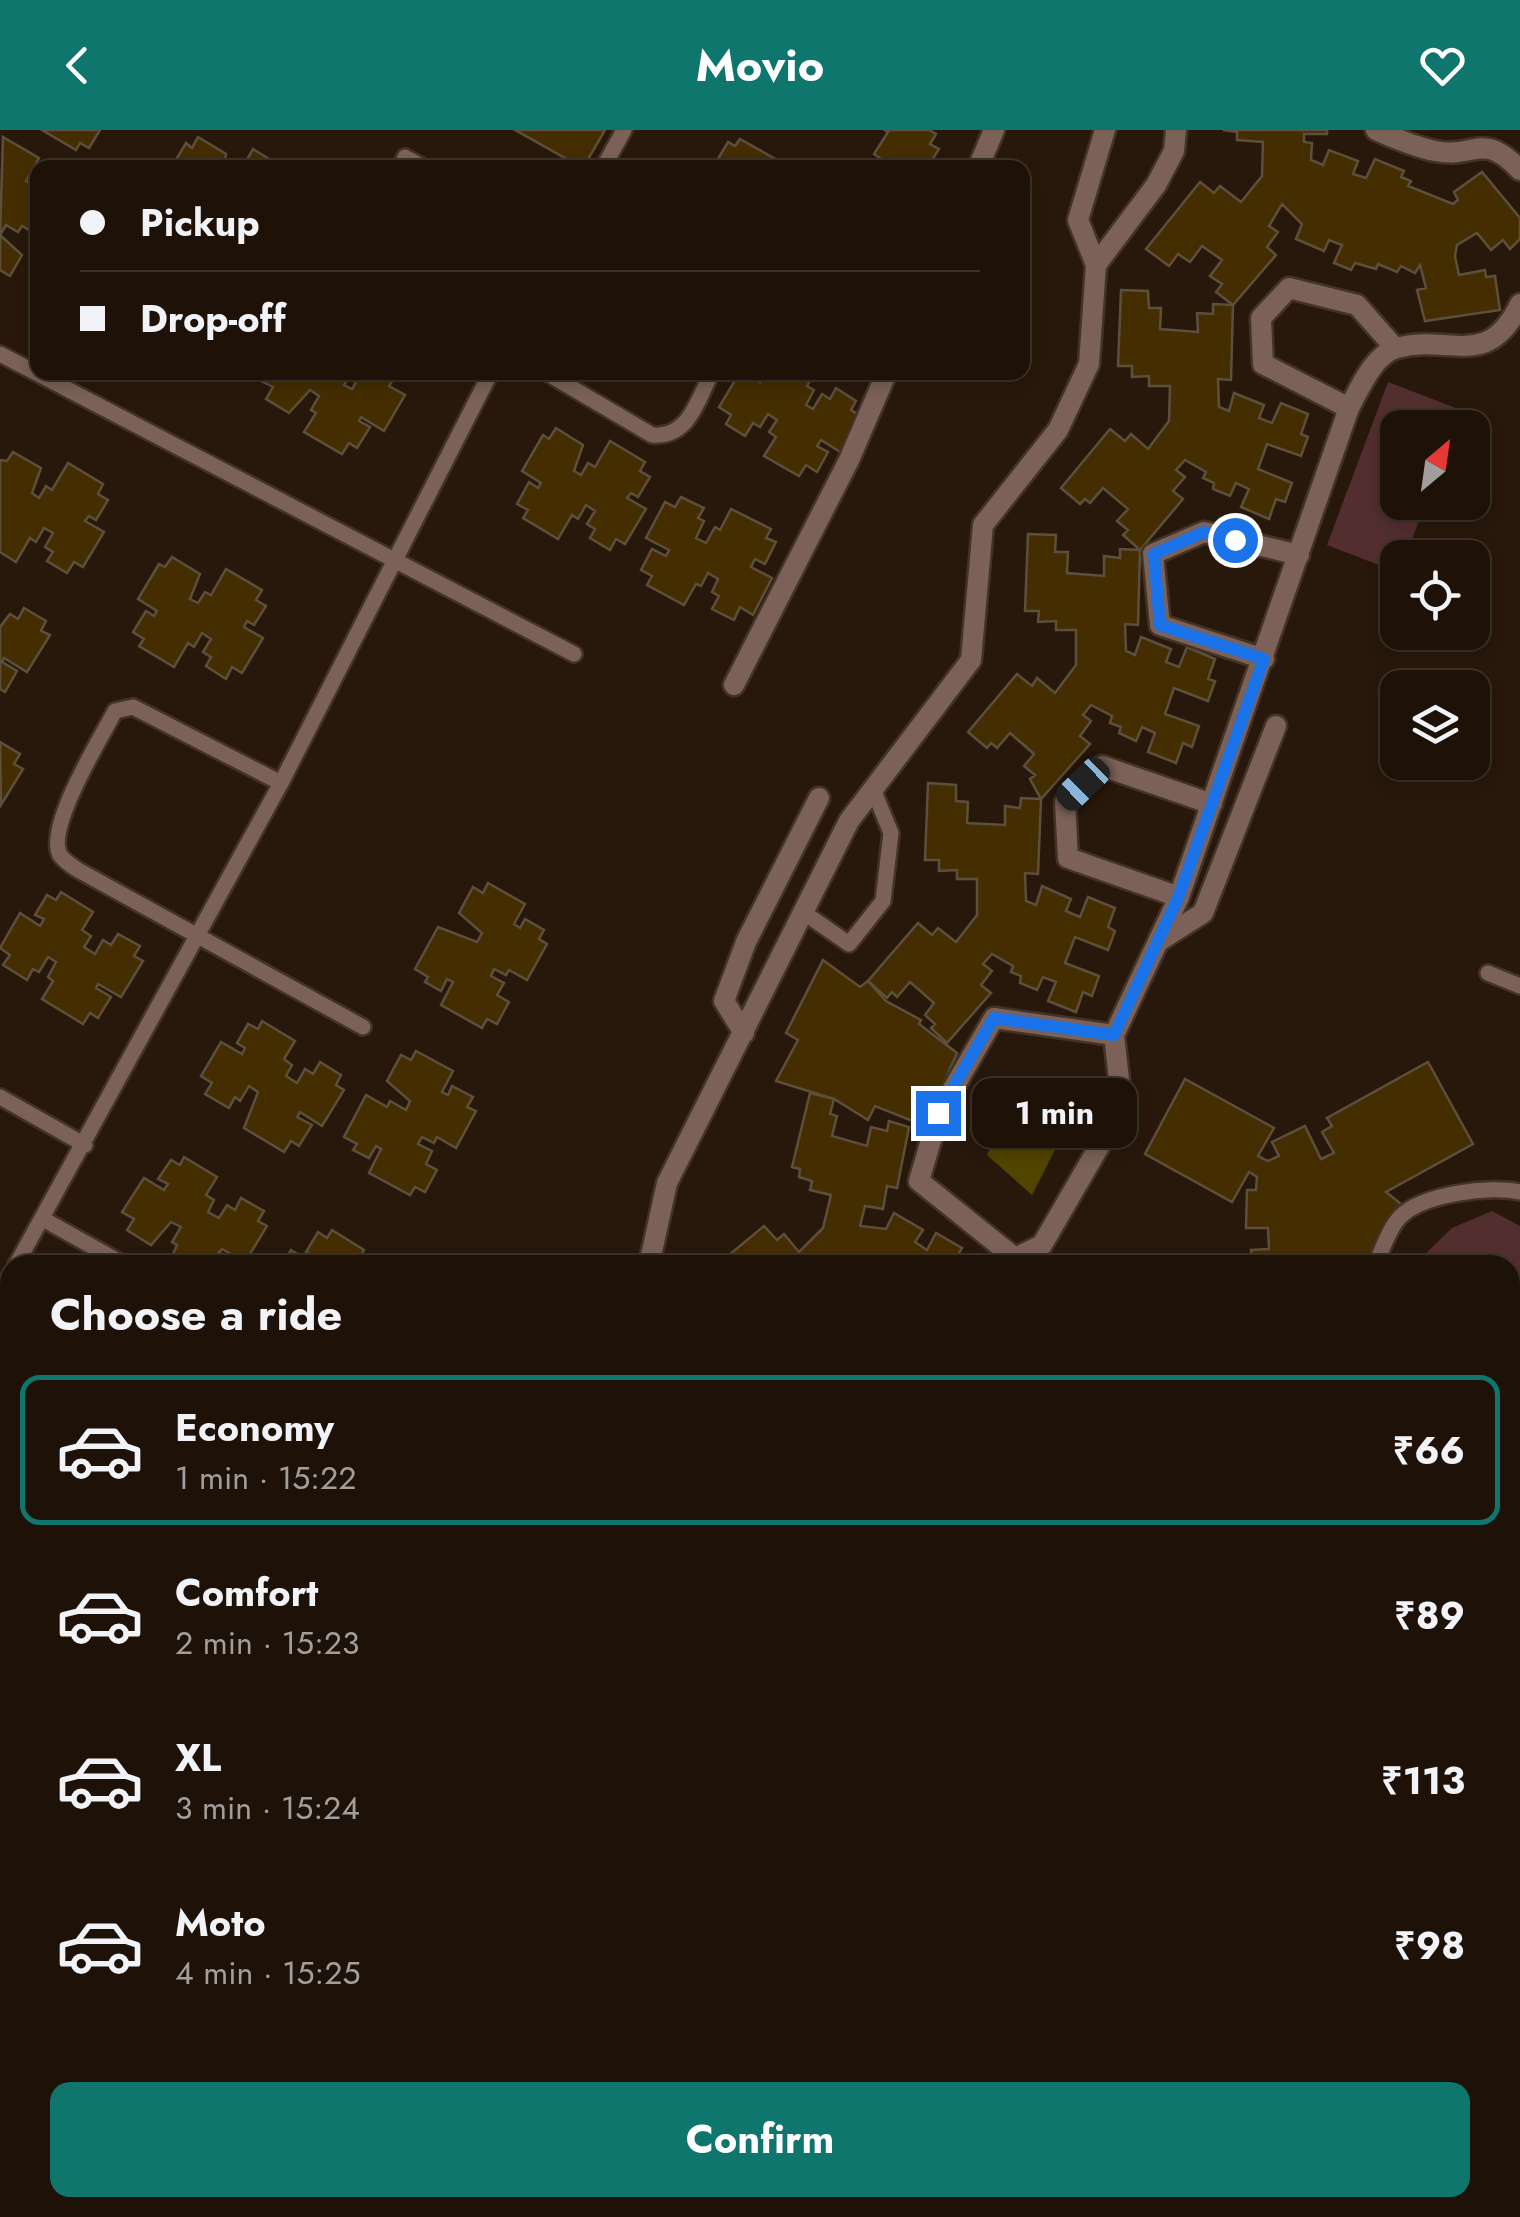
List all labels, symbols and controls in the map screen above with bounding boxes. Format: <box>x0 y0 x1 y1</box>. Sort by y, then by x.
text: Movio <box>696 33 824 98</box>
icon: back <box>50 38 105 93</box>
icon: heart <box>1415 38 1470 93</box>
text: Pickup <box>140 195 260 250</box>
text: Drop-off <box>140 291 286 346</box>
north arrow <box>1380 410 1490 520</box>
map controls <box>1380 410 1490 780</box>
route start <box>1213 518 1258 563</box>
button: locate <box>1380 540 1490 650</box>
button: layers <box>1380 670 1490 780</box>
car <box>1051 752 1115 816</box>
callout: 1 min <box>973 1078 1138 1148</box>
text: 1 min <box>1015 1090 1094 1136</box>
route end <box>916 1091 961 1136</box>
text: Choose a ride <box>50 1282 342 1347</box>
text: Economy <box>175 1400 334 1455</box>
icon: car <box>55 1405 145 1495</box>
text: ₹66 <box>1392 1423 1465 1478</box>
text: 1 min · 15:22 <box>175 1455 356 1501</box>
text: Comfort <box>175 1565 318 1620</box>
icon: car <box>55 1570 145 1660</box>
text: ₹89 <box>1394 1588 1465 1643</box>
text: 2 min · 15:23 <box>175 1620 359 1666</box>
text: XL <box>175 1730 221 1785</box>
icon: car <box>55 1735 145 1825</box>
text: ₹113 <box>1381 1753 1465 1808</box>
text: 3 min · 15:24 <box>175 1785 360 1831</box>
text: Moto <box>175 1895 266 1950</box>
icon: car <box>55 1900 145 1990</box>
text: ₹98 <box>1394 1918 1465 1973</box>
text: 4 min · 15:25 <box>175 1950 360 1996</box>
button: Confirm <box>50 2082 1470 2197</box>

